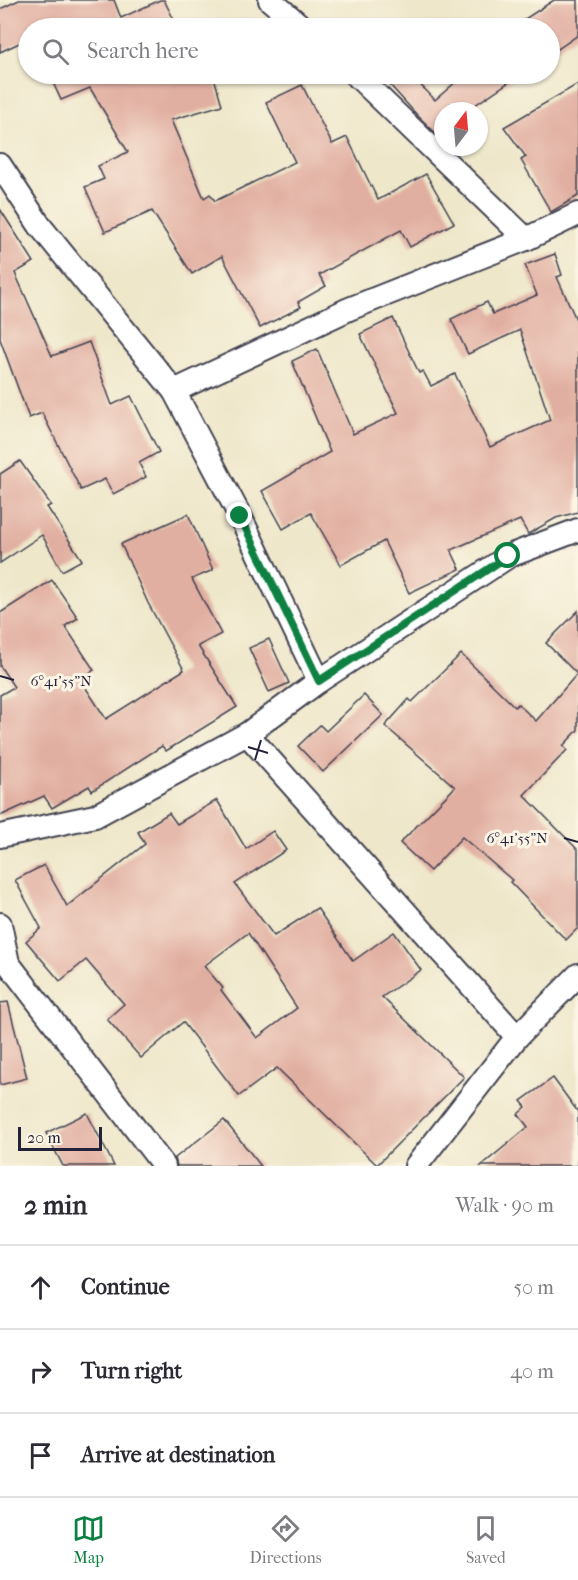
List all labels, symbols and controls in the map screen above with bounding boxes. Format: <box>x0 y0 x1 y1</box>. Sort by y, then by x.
search box <box>18 18 560 84</box>
icon: search <box>39 35 72 68</box>
text: Search here <box>87 38 199 64</box>
north arrow <box>434 102 488 156</box>
route end <box>226 502 252 528</box>
route start <box>494 542 520 568</box>
text: 6°41'55"N <box>30 672 92 690</box>
text: 6°41'55"N <box>486 829 548 847</box>
scale bar <box>18 1124 102 1152</box>
text: 20 m <box>27 1128 61 1147</box>
text: 2 min <box>24 1190 87 1221</box>
text: Walk · 90 m <box>456 1194 554 1217</box>
icon: ahead <box>24 1271 57 1304</box>
text: Continue <box>81 1274 170 1300</box>
text: 50 m <box>513 1276 554 1299</box>
icon: right <box>24 1355 57 1388</box>
text: Turn right <box>81 1358 182 1384</box>
text: 40 m <box>510 1360 554 1383</box>
icon: arrive <box>24 1439 57 1472</box>
text: Arrive at destination <box>81 1442 275 1468</box>
tab: Map <box>72 1512 105 1567</box>
tab: Directions <box>250 1512 322 1567</box>
tab: Saved <box>466 1512 506 1567</box>

